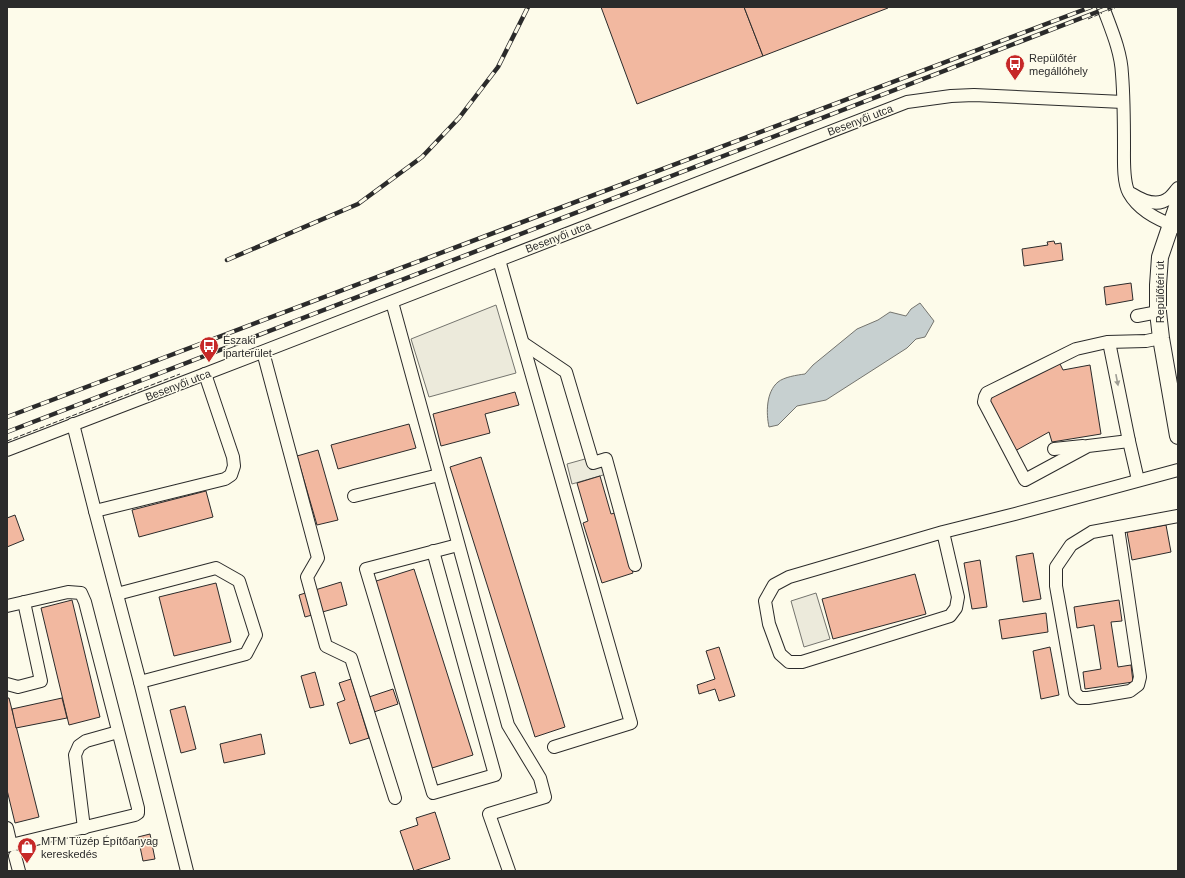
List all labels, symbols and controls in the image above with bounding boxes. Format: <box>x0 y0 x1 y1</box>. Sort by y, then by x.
place label: Repülőtér megállóhely <box>1029 52 1088 77</box>
bus stop icon: Repülőtér megállóhely <box>1004 53 1026 81</box>
street label: Besenyői utca <box>826 102 895 138</box>
street label: Besenyői utca <box>524 219 593 255</box>
street label: Repülőtéri út <box>1154 261 1166 323</box>
place label: Északi iparterület <box>223 334 272 359</box>
bus stop icon: Északi iparterület <box>198 335 220 363</box>
street label: Besenyői utca <box>144 367 213 403</box>
one-way arrow <box>1114 374 1120 386</box>
place label: MTM Tüzép Építőanyag kereskedés <box>41 835 158 860</box>
shop icon: MTM Tüzép Építőanyag kereskedés <box>16 836 38 864</box>

